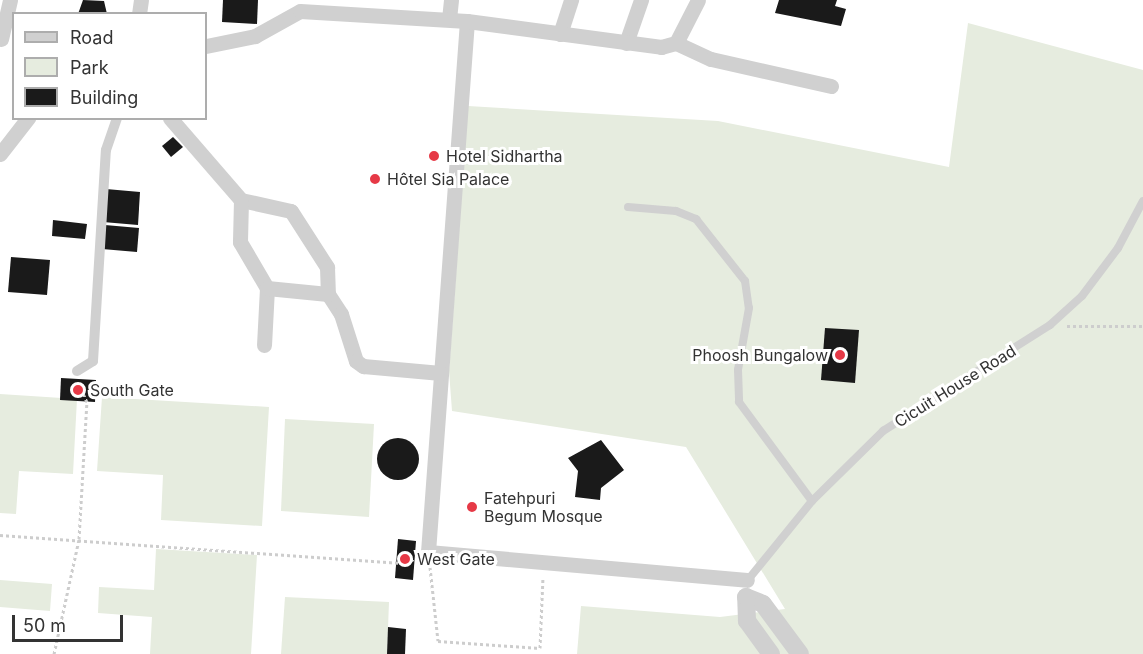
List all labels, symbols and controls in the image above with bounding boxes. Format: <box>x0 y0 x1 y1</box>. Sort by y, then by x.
legend <box>12 12 207 120</box>
text: Road <box>70 27 113 48</box>
text: Park <box>70 57 109 78</box>
text: Building <box>70 87 138 108</box>
place label: Hotel Sidhartha <box>446 146 563 166</box>
marker: Hotel Sidhartha <box>427 149 441 163</box>
place label: Hôtel Sia Palace <box>387 169 509 189</box>
marker: Hôtel Sia Palace <box>368 172 382 186</box>
street label: Cicuit House Road <box>891 341 1019 431</box>
place label: Phoosh Bungalow <box>692 345 828 365</box>
marker: Phoosh Bungalow <box>833 348 847 362</box>
place label: South Gate <box>90 380 174 400</box>
marker: South Gate <box>71 383 85 397</box>
place label: Fatehpuri Begum Mosque <box>484 488 603 526</box>
marker: Fatehpuri Begum Mosque <box>465 500 479 514</box>
place label: West Gate <box>417 549 495 569</box>
marker: West Gate <box>398 552 412 566</box>
scale bar <box>15 603 126 641</box>
text: 50 m <box>23 615 66 636</box>

